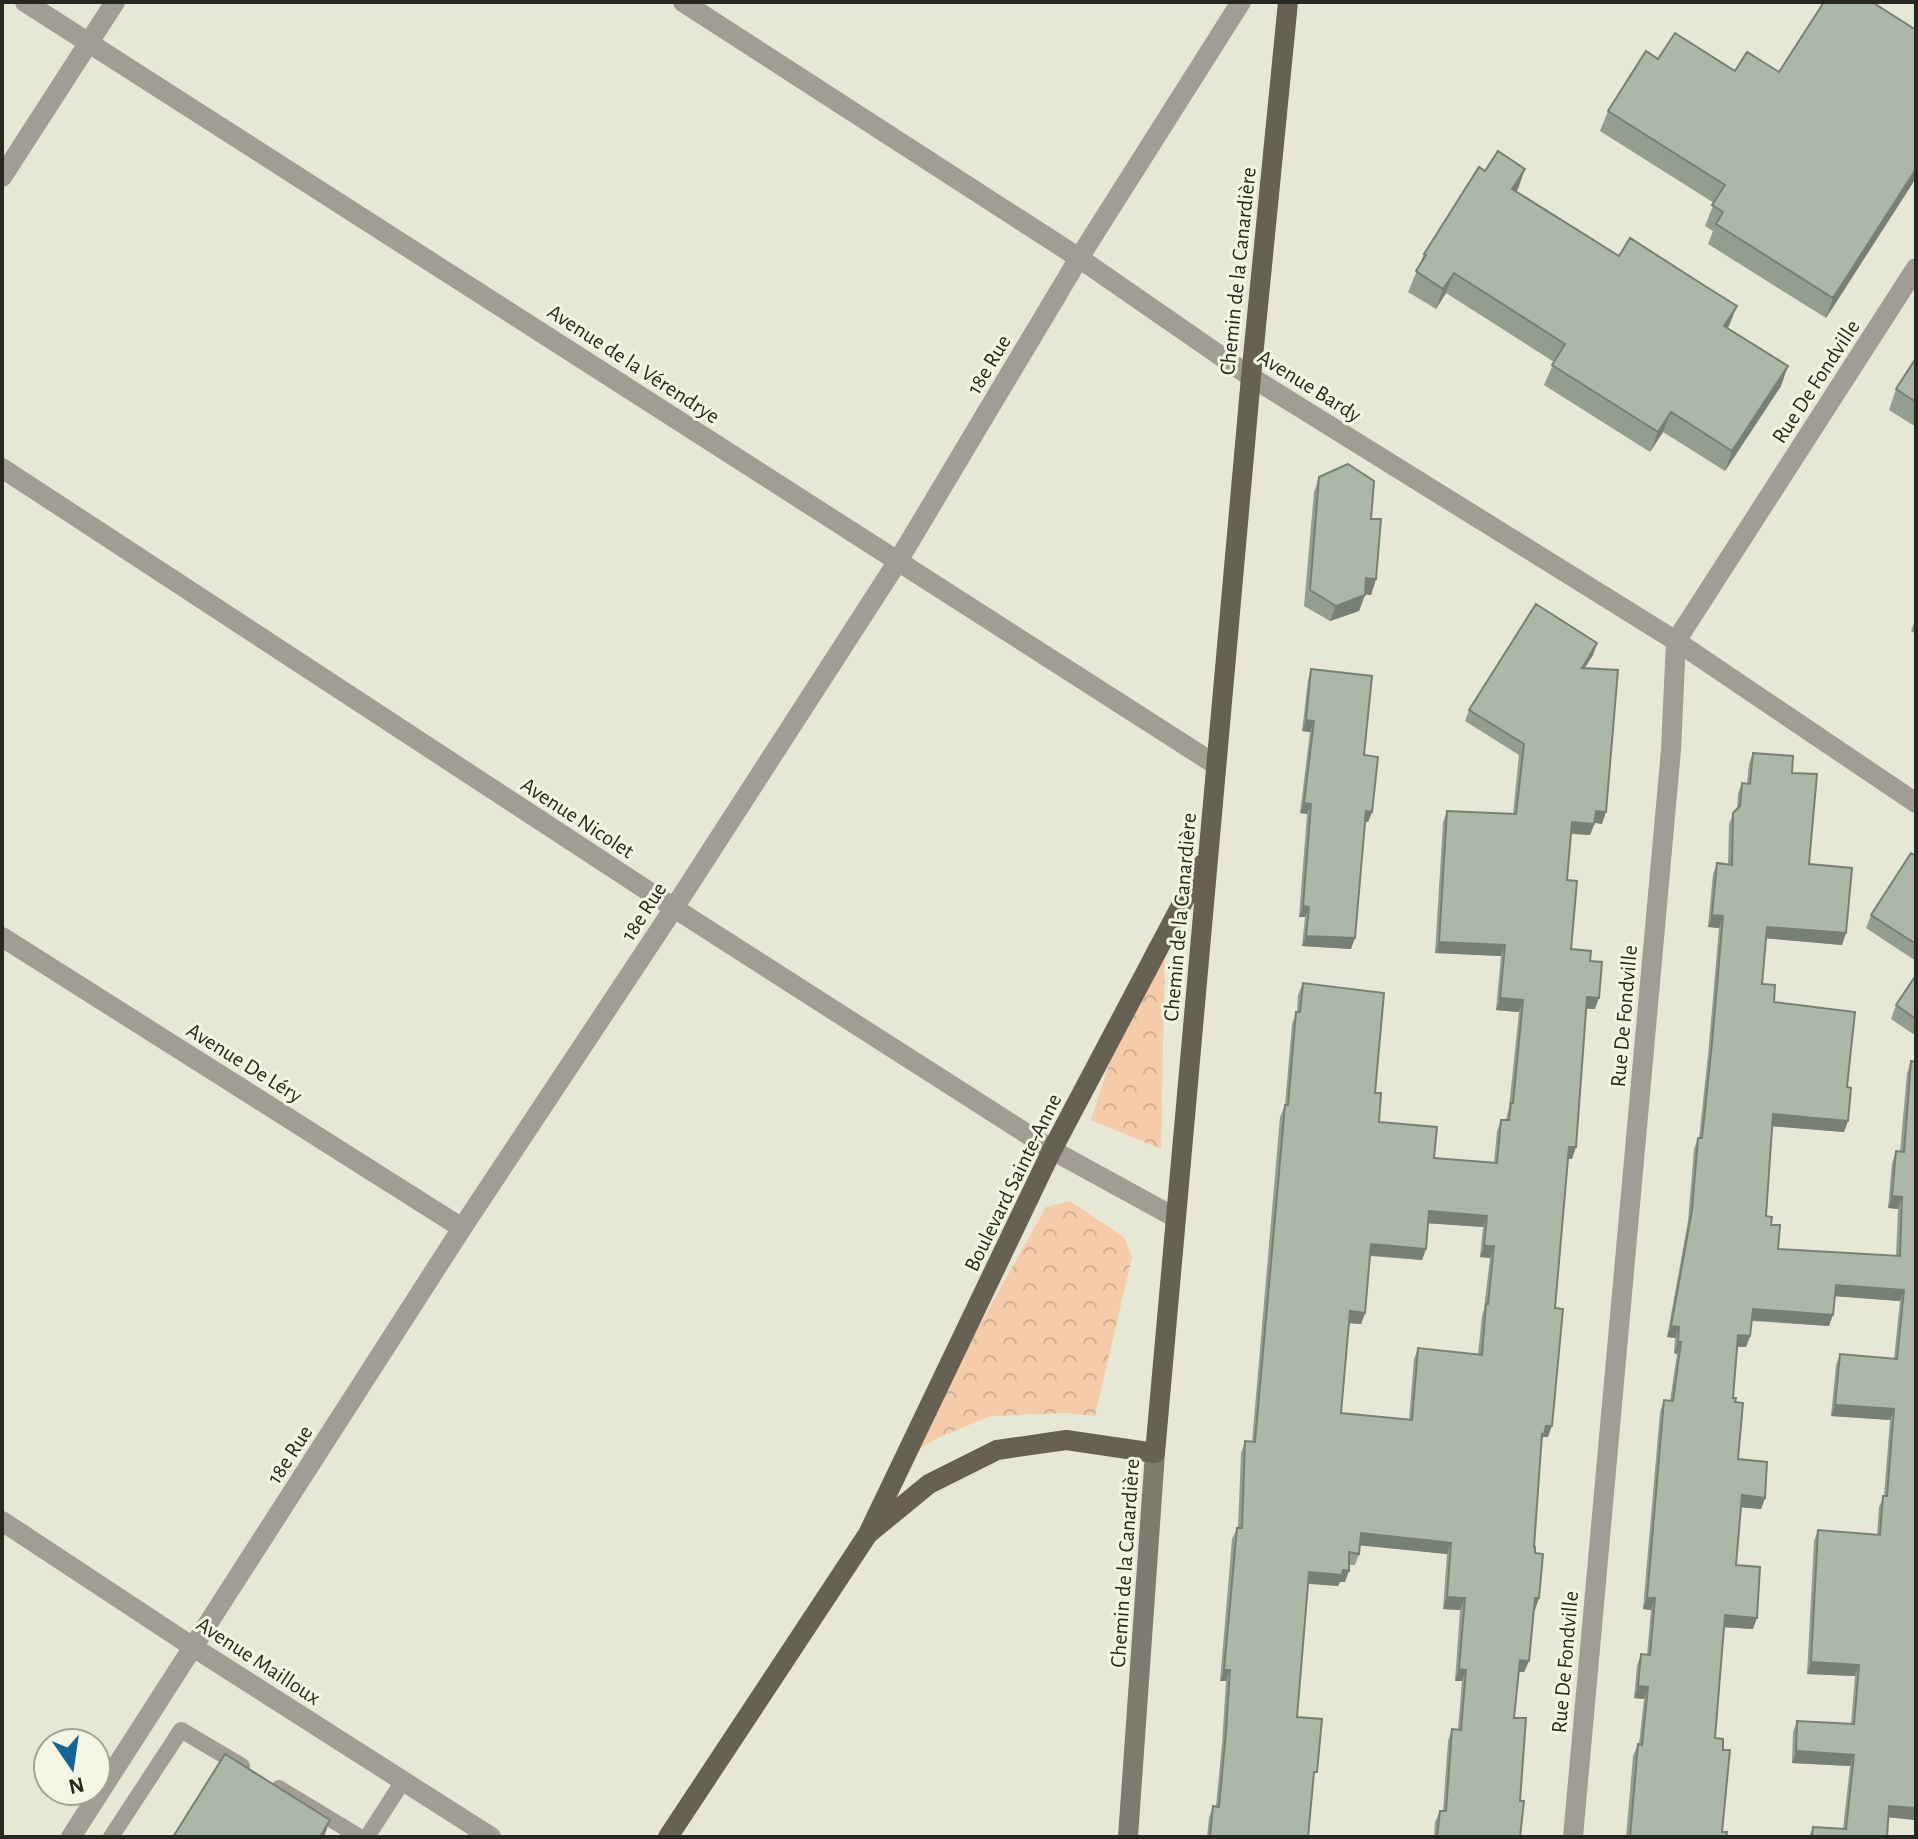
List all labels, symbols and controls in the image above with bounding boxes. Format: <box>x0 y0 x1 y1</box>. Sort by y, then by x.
street label: Chemin de la Canardière <box>1216 166 1260 376</box>
street label: Avenue de la Vérendrye <box>543 300 723 428</box>
street label: Rue De Fondville <box>1768 316 1864 447</box>
street label: 18e Rue <box>963 331 1015 398</box>
street label: Avenue Bardy <box>1254 345 1366 427</box>
street label: Avenue Nicolet <box>517 773 638 862</box>
street label: Chemin de la Canardière <box>1160 812 1200 1022</box>
street label: 18e Rue <box>617 878 671 945</box>
street label: Rue De Fondville <box>1607 944 1641 1088</box>
street label: Avenue De Léry <box>183 1019 307 1107</box>
street label: Boulevard Sainte-Anne <box>960 1090 1065 1275</box>
street label: 18e Rue <box>263 1421 317 1488</box>
street label: Chemin de la Canardière <box>1107 1458 1143 1668</box>
street label: Rue De Fondville <box>1548 1590 1582 1734</box>
street label: Avenue Mailloux <box>193 1613 325 1709</box>
north arrow <box>32 1727 112 1807</box>
text: N <box>66 1773 86 1798</box>

